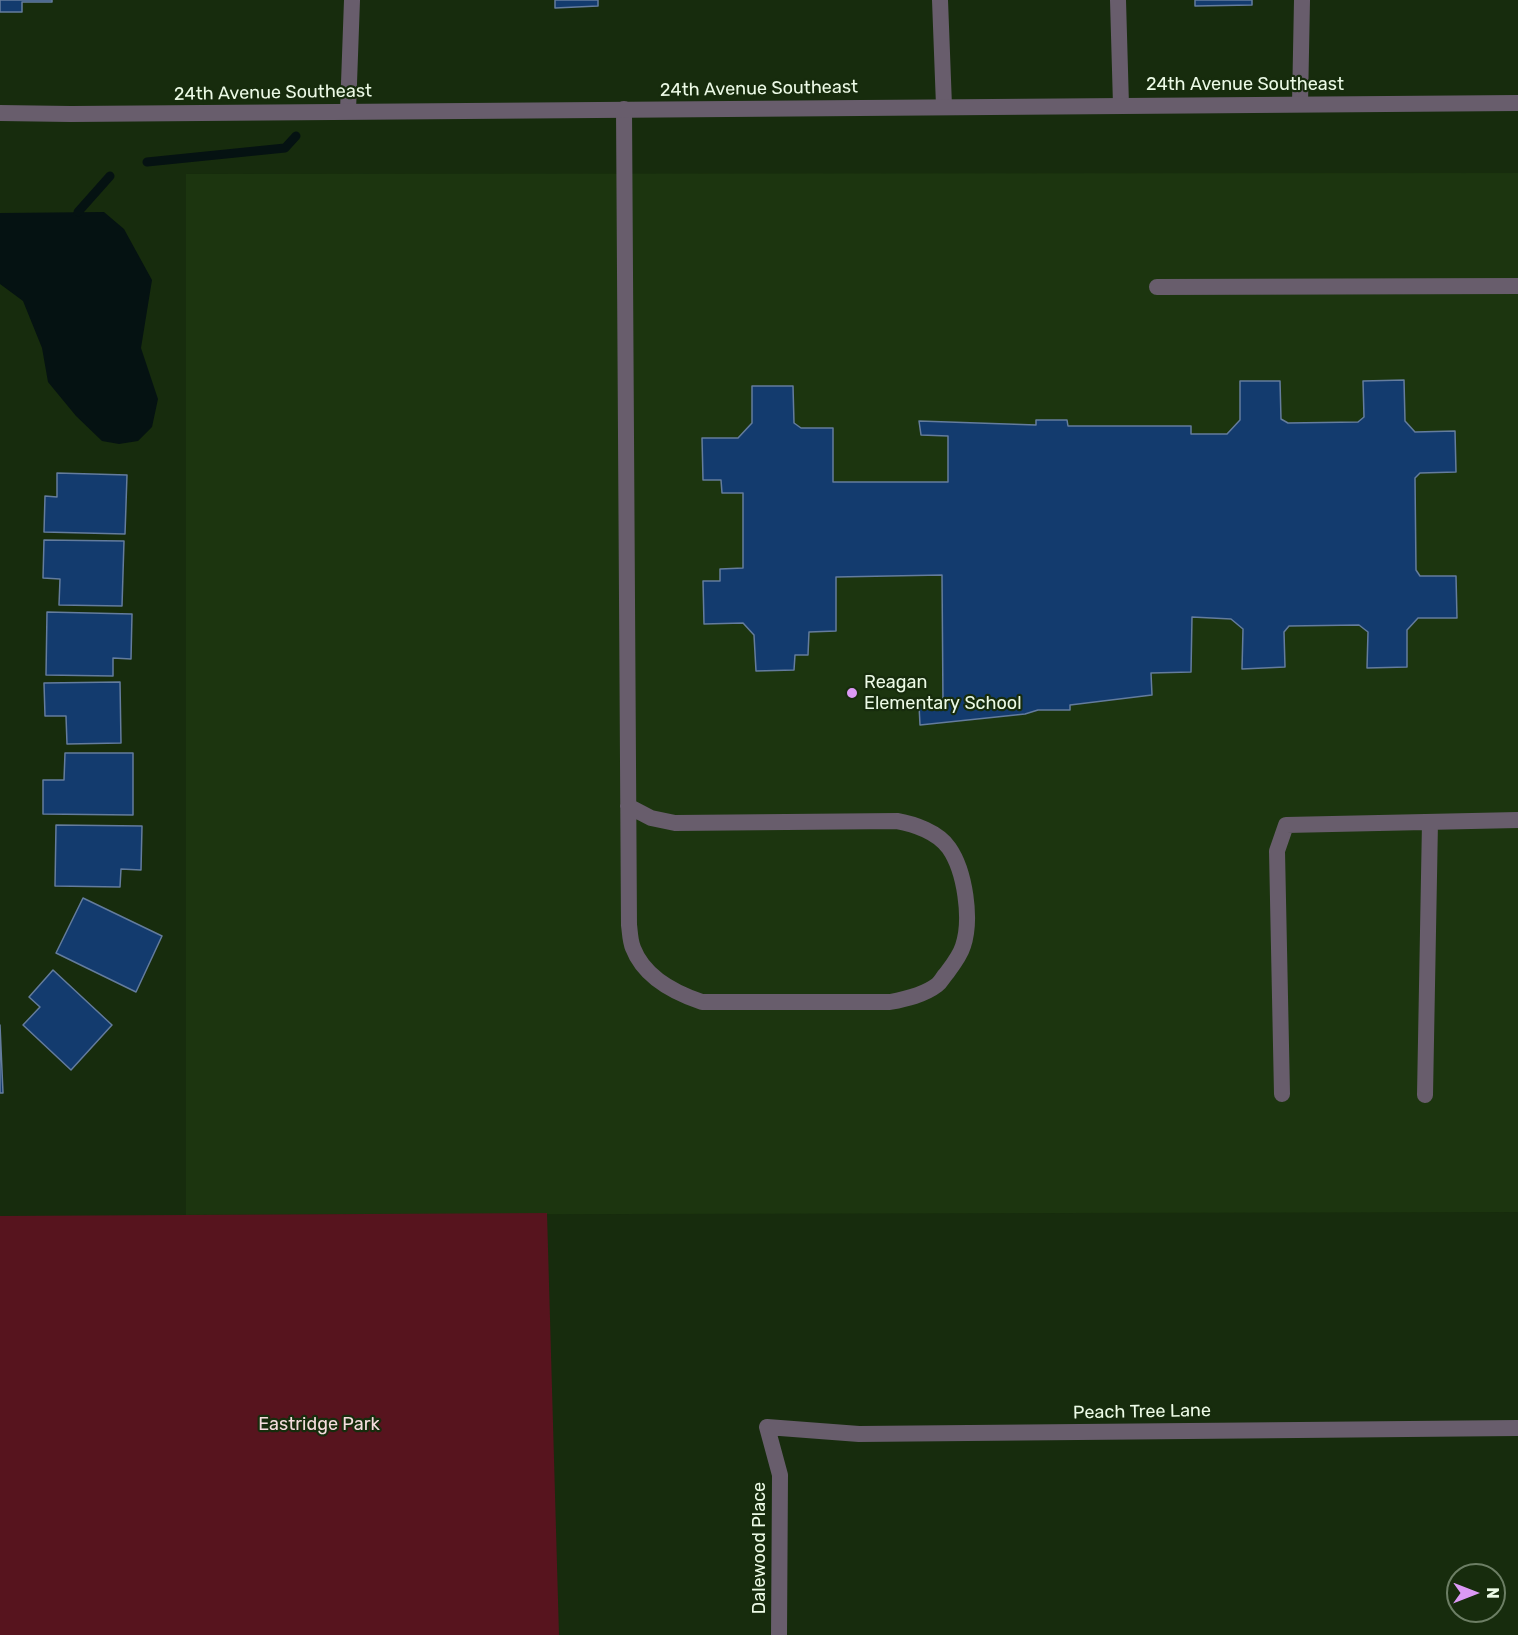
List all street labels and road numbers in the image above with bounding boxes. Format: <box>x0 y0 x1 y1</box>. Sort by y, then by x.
street label: 24th Avenue Southeast <box>1146 74 1344 96</box>
street label: 24th Avenue Southeast <box>660 76 858 102</box>
street label: 24th Avenue Southeast <box>174 80 372 106</box>
street label: Peach Tree Lane <box>1073 1400 1211 1424</box>
street label: Dalewood Place <box>749 1482 771 1614</box>

